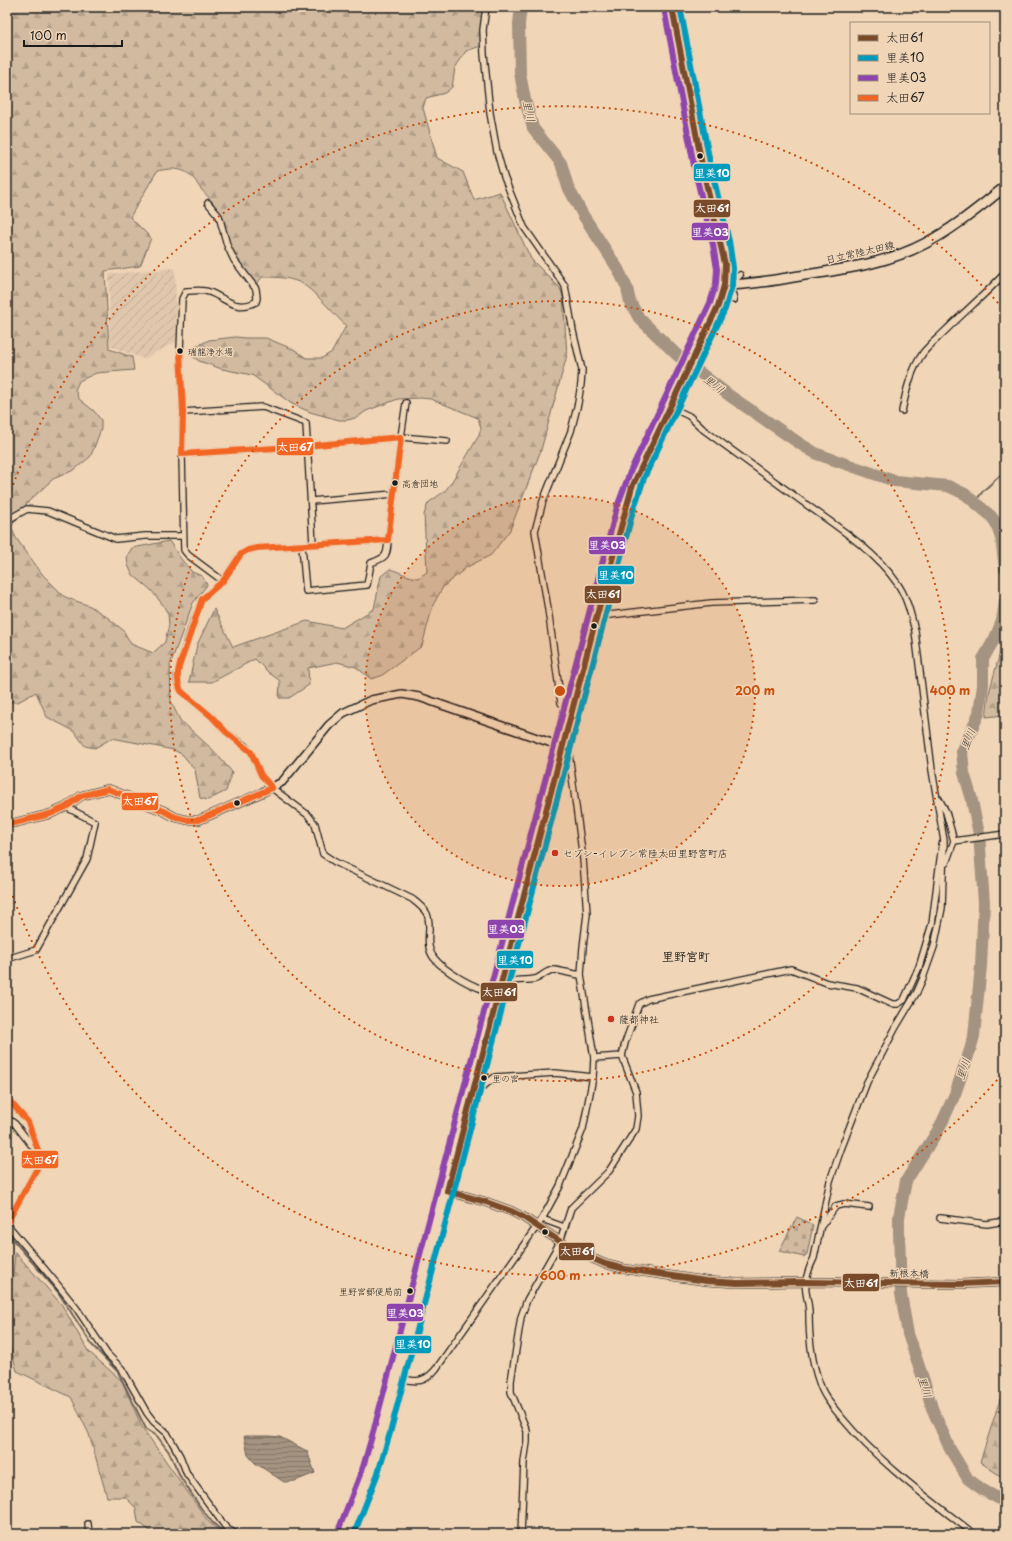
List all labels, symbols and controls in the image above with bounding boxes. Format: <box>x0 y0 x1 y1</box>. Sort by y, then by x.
scale bar <box>24 22 122 48</box>
legend <box>850 22 990 114</box>
text: 100 m <box>30 26 67 44</box>
text: 太田61 <box>886 28 923 46</box>
text: 里美10 <box>886 48 924 66</box>
text: 里美03 <box>886 68 926 86</box>
text: 太田67 <box>886 88 925 106</box>
water label: 里川 <box>519 98 540 124</box>
unlabelled marker <box>695 151 705 161</box>
line badge: 里美10 <box>693 163 731 182</box>
text: 里美10 <box>694 164 730 181</box>
line badge: 太田61 <box>693 199 731 218</box>
text: 太田61 <box>695 199 729 216</box>
line badge: 里美03 <box>691 222 729 241</box>
text: 里美03 <box>691 223 729 240</box>
street label: 日立常陸太田線 <box>824 236 896 267</box>
place label: 瑞龍浄水場 <box>188 344 233 358</box>
marker: 瑞龍浄水場 <box>175 346 185 356</box>
water label: 里川 <box>700 370 728 397</box>
line badge: 太田67 <box>276 437 314 456</box>
text: 太田67 <box>277 438 314 455</box>
place label: 高倉団地 <box>402 476 438 490</box>
marker: 高倉団地 <box>390 478 400 488</box>
text: 里美03 <box>588 536 626 553</box>
line badge: 里美03 <box>588 536 626 555</box>
line badge: 里美10 <box>597 565 635 585</box>
text: 里美10 <box>598 566 634 583</box>
line badge: 太田61 <box>584 585 622 604</box>
text: 太田61 <box>586 585 620 602</box>
unlabelled marker <box>589 621 599 631</box>
text: 200 m <box>735 681 775 699</box>
text: 400 m <box>930 681 970 699</box>
centre of rings <box>553 684 567 698</box>
water label: 里川 <box>956 726 979 752</box>
line badge: 太田67 <box>121 792 159 811</box>
text: 太田67 <box>122 792 159 809</box>
unlabelled marker <box>232 798 242 808</box>
place label: セブン-イレブン常陸太田里野宮町店 <box>563 845 728 860</box>
marker: セブン-イレブン常陸太田里野宮町店 <box>550 848 560 858</box>
line badge: 里美03 <box>487 919 525 939</box>
text: 里美03 <box>487 920 525 937</box>
district label: 里野宮町 <box>662 947 710 965</box>
line badge: 里美10 <box>496 950 534 969</box>
text: 里美10 <box>497 951 533 968</box>
line badge: 太田61 <box>480 982 518 1002</box>
text: 太田61 <box>482 983 516 1000</box>
place label: 薩都神社 <box>619 1011 659 1026</box>
marker: 薩都神社 <box>606 1014 616 1024</box>
water label: 里川 <box>951 1056 974 1082</box>
place label: 里の宮 <box>492 1071 519 1085</box>
marker: 里の宮 <box>479 1073 489 1083</box>
line badge: 太田67 <box>21 1150 59 1169</box>
text: 太田67 <box>22 1151 59 1168</box>
unlabelled marker <box>540 1227 550 1237</box>
line badge: 太田61 <box>558 1242 595 1261</box>
text: 太田61 <box>560 1242 594 1259</box>
street label: 新根本橋 <box>889 1265 929 1280</box>
text: 600 m <box>540 1266 580 1284</box>
line badge: 太田61 <box>842 1273 880 1292</box>
text: 太田61 <box>844 1274 878 1291</box>
place label: 里野宮郵便局前 <box>339 1284 402 1298</box>
marker: 里野宮郵便局前 <box>405 1286 415 1296</box>
line badge: 里美03 <box>386 1303 424 1322</box>
text: 里美03 <box>386 1304 424 1321</box>
line badge: 里美10 <box>394 1335 432 1354</box>
text: 里美10 <box>395 1335 431 1352</box>
water label: 里川 <box>914 1374 937 1400</box>

